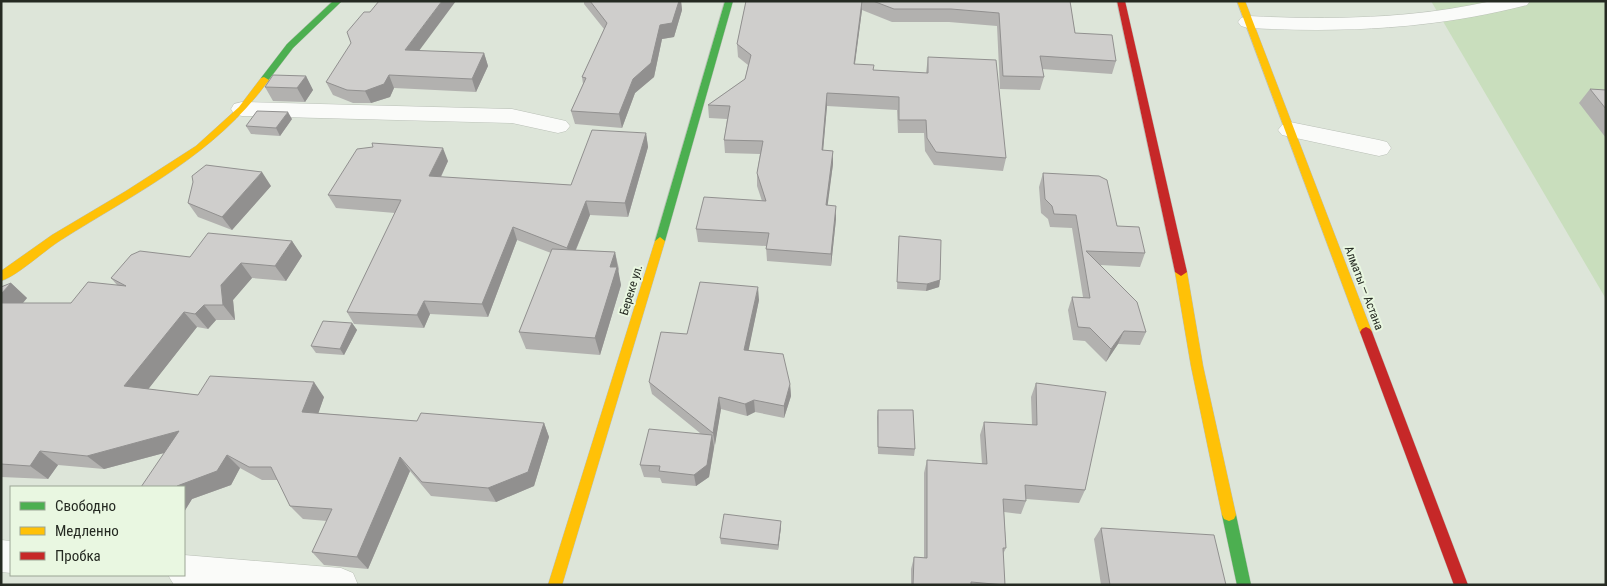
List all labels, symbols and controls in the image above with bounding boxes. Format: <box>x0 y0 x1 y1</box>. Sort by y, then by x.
street label: Алматы — Астана <box>1342 244 1386 332</box>
street label: Береке ул. <box>617 263 645 317</box>
legend <box>10 486 185 576</box>
text: Свободно <box>55 497 116 515</box>
text: Медленно <box>55 522 119 540</box>
text: Пробка <box>55 547 101 565</box>

